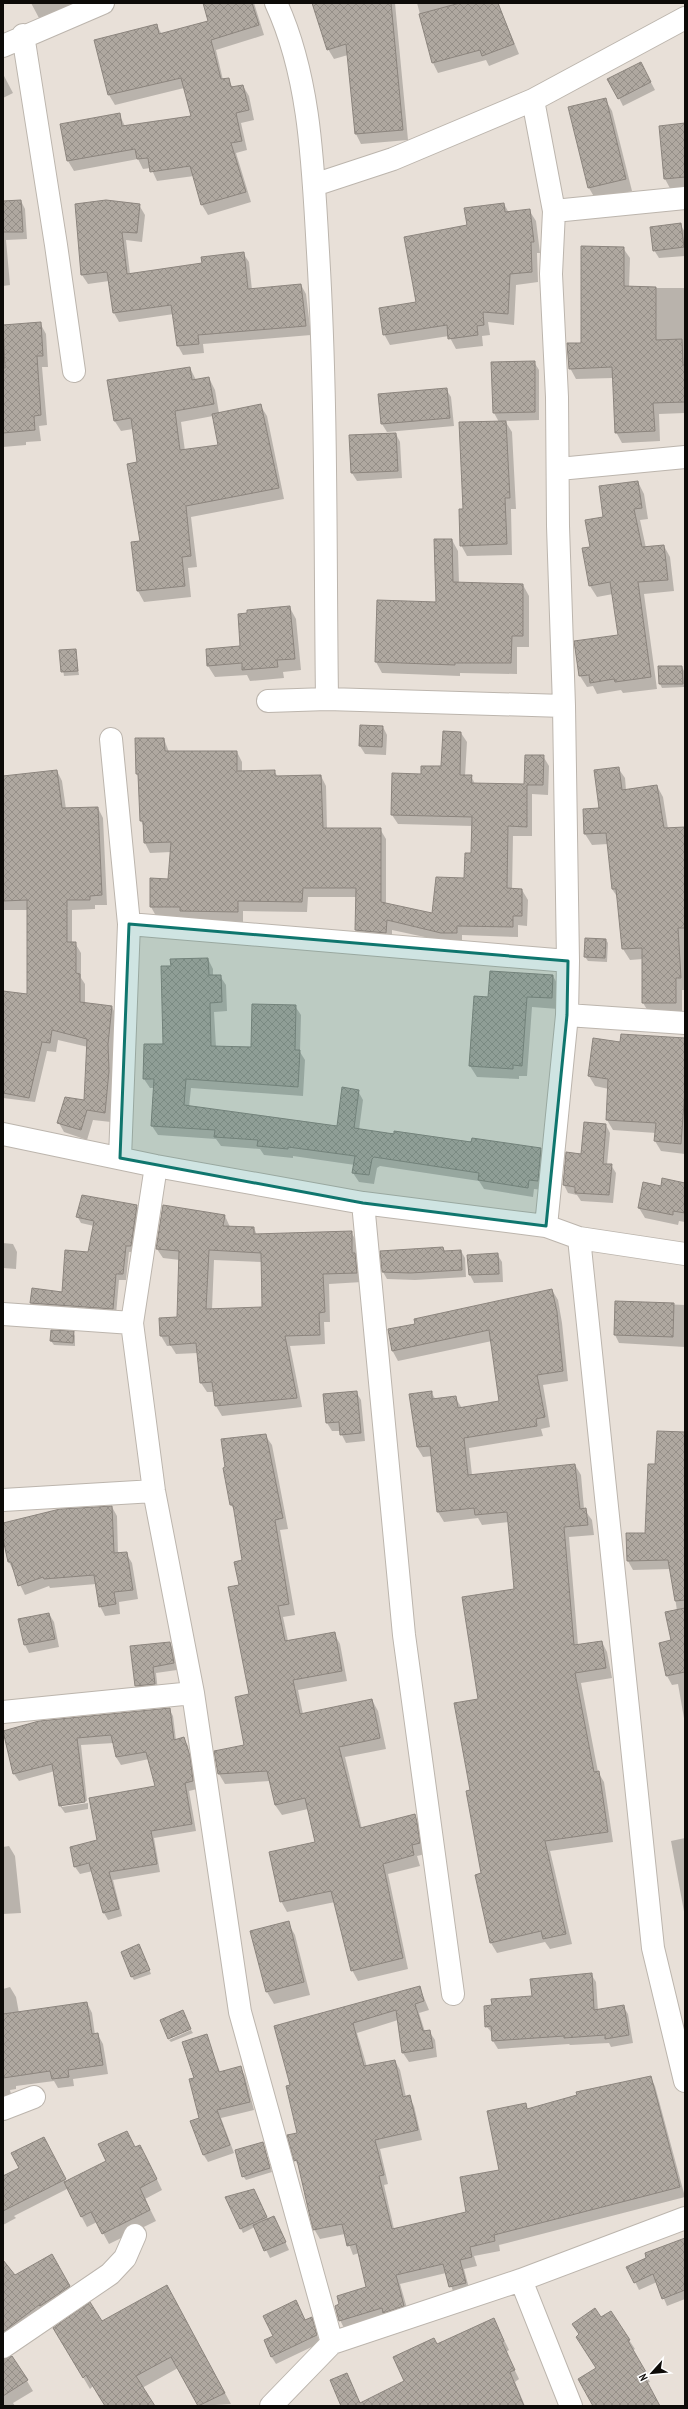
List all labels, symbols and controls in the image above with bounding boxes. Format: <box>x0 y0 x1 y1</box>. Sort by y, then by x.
north arrow <box>632 2353 672 2393</box>
text: N <box>635 2372 651 2383</box>

